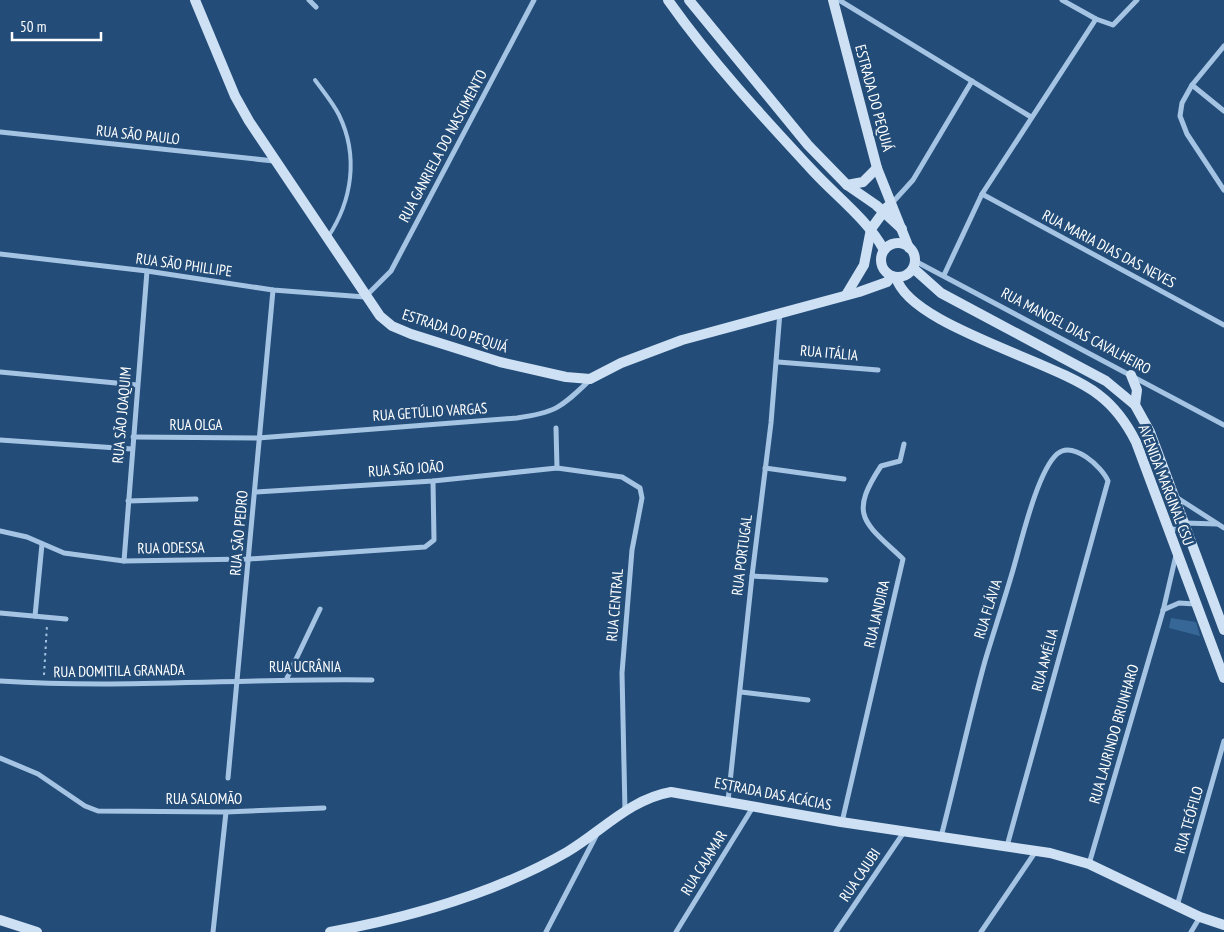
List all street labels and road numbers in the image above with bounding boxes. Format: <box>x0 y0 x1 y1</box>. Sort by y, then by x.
street label: ESTRADA DO PEQUIÁ <box>851 42 898 154</box>
street label: RUA GANRIELA DO NASCIMENTO <box>394 66 491 225</box>
street label: RUA SÃO PAULO <box>95 121 181 148</box>
street label: RUA MARIA DIAS DAS NEVES <box>1039 205 1179 292</box>
street label: RUA SÃO PHILLIPE <box>135 248 233 281</box>
street label: RUA MANOEL DIAS CAVALHEIRO <box>998 283 1154 378</box>
street label: ESTRADA DO PEQUIÁ <box>400 304 511 357</box>
street label: RUA ITÁLIA <box>799 341 860 365</box>
street label: RUA SÃO JOAQUIM <box>108 366 135 464</box>
street label: RUA GETÚLIO VARGAS <box>372 398 488 425</box>
street label: RUA OLGA <box>170 415 223 434</box>
street label: AVENIDA MARGINAL CSU <box>1135 422 1198 548</box>
street label: RUA SÃO JOÃO <box>367 456 445 481</box>
street label: RUA SÃO PEDRO <box>225 490 252 576</box>
street label: RUA PORTUGAL <box>727 513 756 596</box>
street label: RUA ODESSA <box>137 537 206 558</box>
street label: RUA CENTRAL <box>602 567 627 642</box>
street label: RUA FLÁVIA <box>969 576 1006 641</box>
street label: RUA JANDIRA <box>860 577 894 650</box>
street label: RUA AMÉLIA <box>1027 625 1062 693</box>
street label: RUA UCRÂNIA <box>269 657 342 676</box>
street label: RUA DOMITILA GRANADA <box>53 660 186 681</box>
street label: RUA LAURINDO BRUNHARO <box>1084 662 1143 806</box>
street label: ESTRADA DAS ACÁCIAS <box>713 773 833 814</box>
street label: RUA TEÓFILO <box>1170 784 1207 856</box>
street label: RUA SALOMÃO <box>166 789 242 808</box>
street label: RUA CAJAMAR <box>676 827 731 899</box>
street label: RUA CAJUBI <box>835 844 884 905</box>

